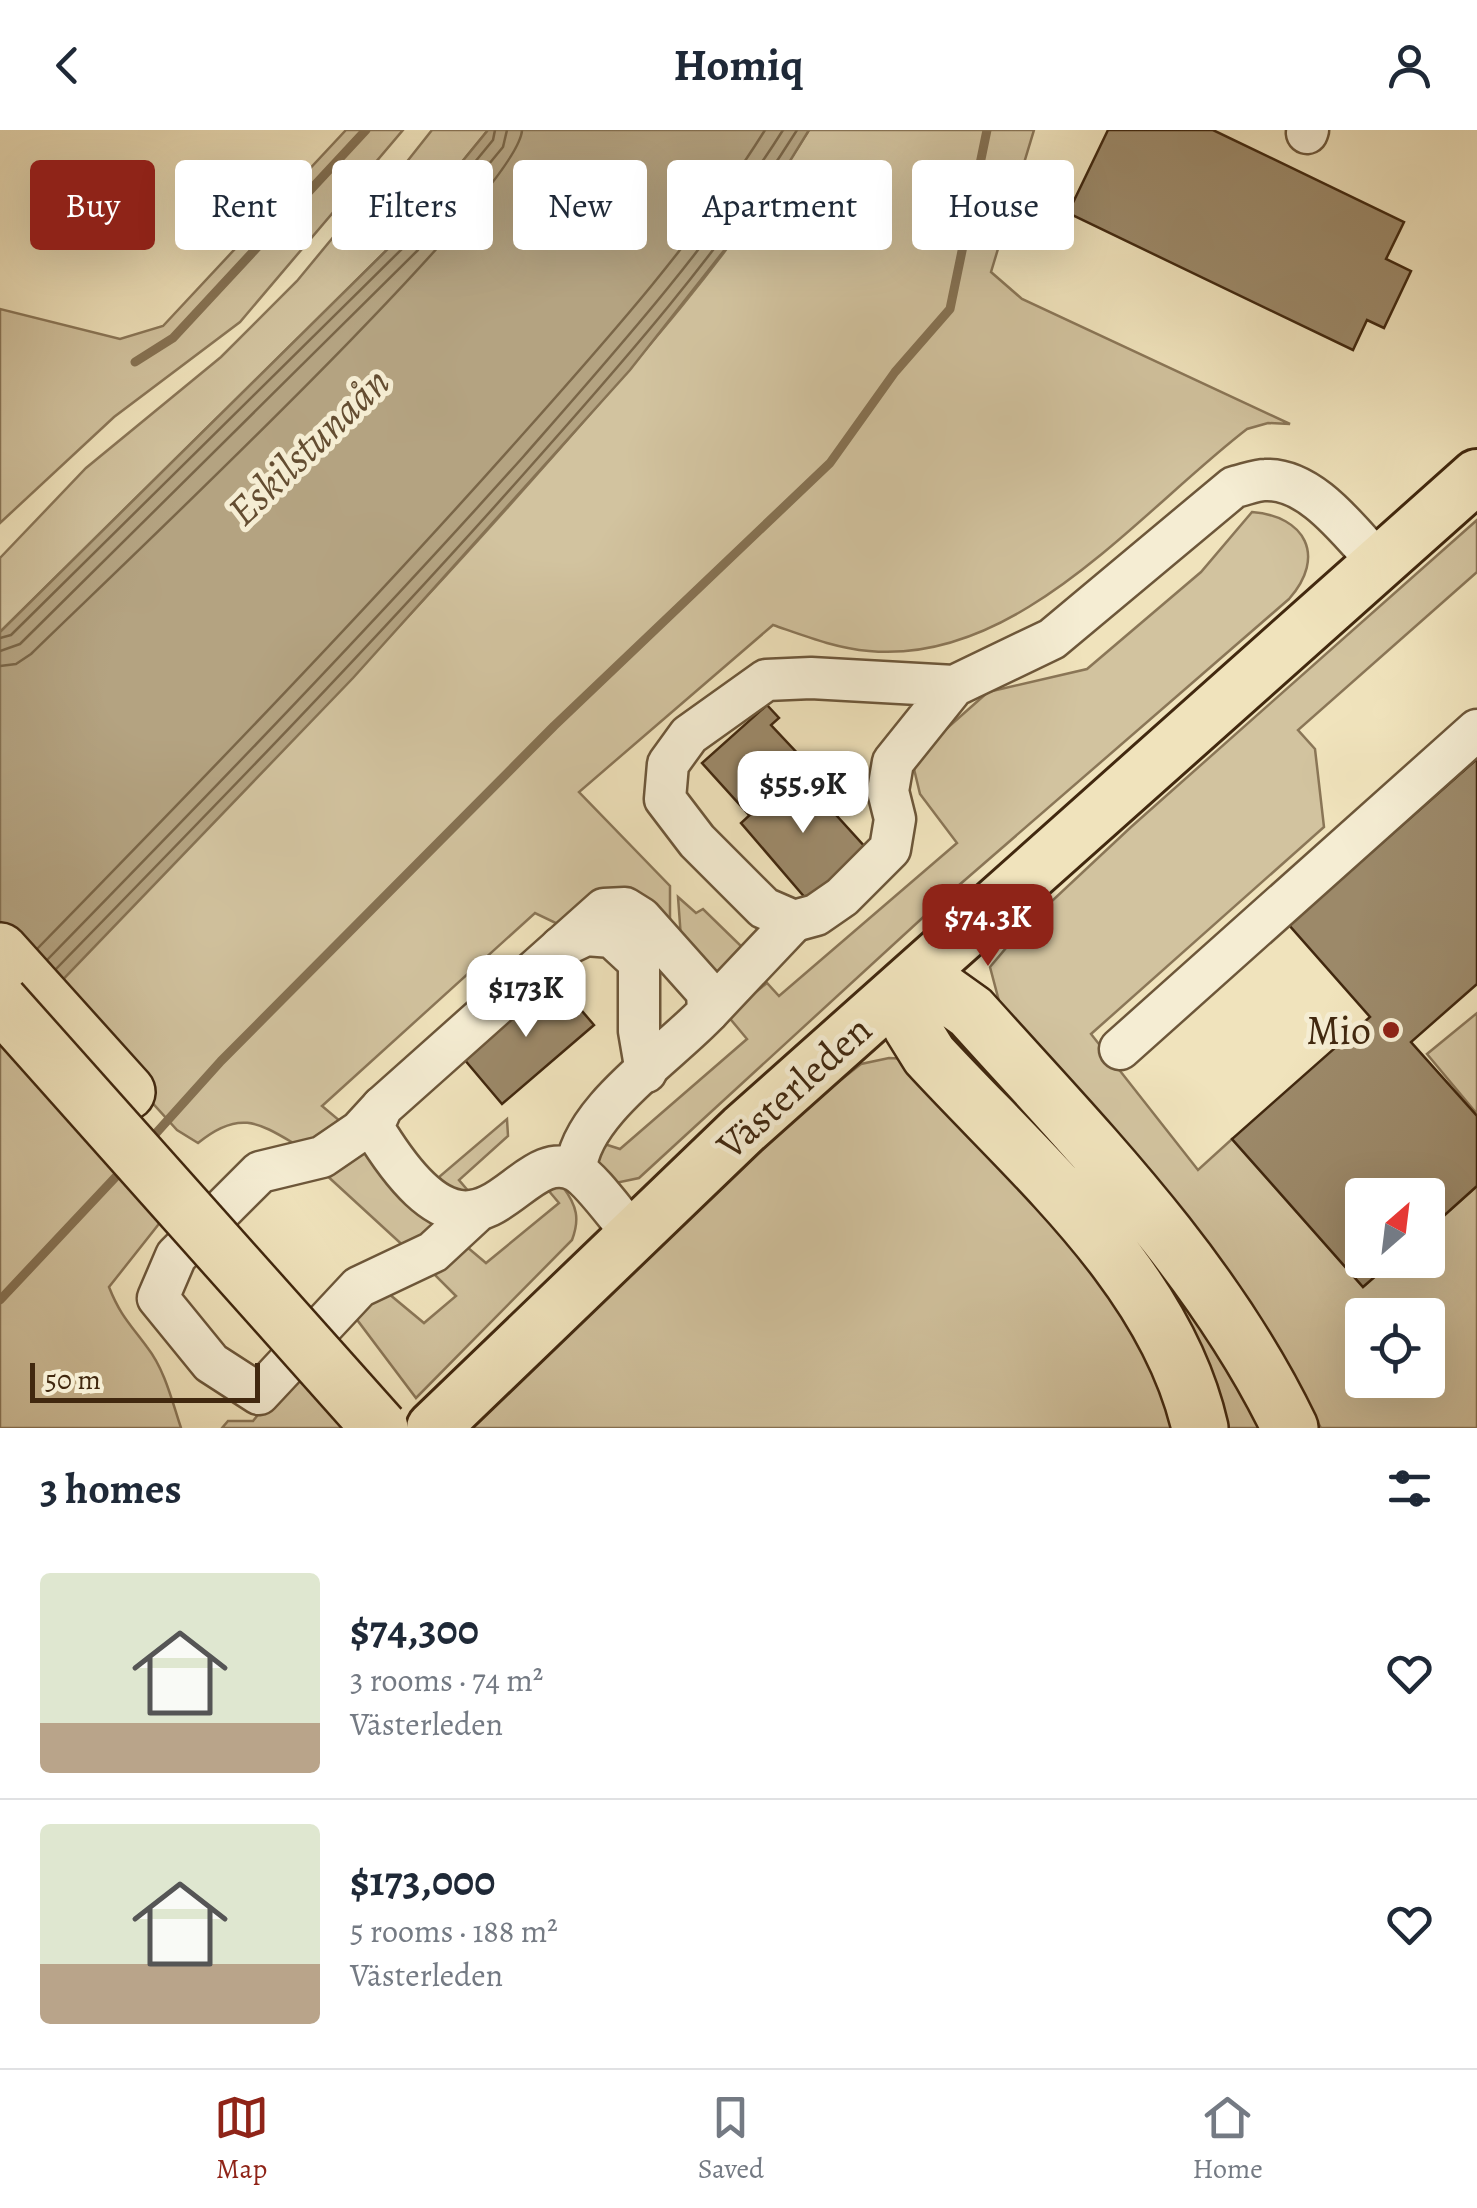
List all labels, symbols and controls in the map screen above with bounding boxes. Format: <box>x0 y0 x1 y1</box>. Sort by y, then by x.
text: Homiq <box>673 34 804 96</box>
icon: back <box>40 38 95 93</box>
icon: person <box>1382 38 1437 93</box>
chip: Buy <box>30 160 155 250</box>
chip: Rent <box>175 160 312 250</box>
chip: Filters <box>332 160 493 250</box>
chip: New <box>513 160 647 250</box>
chip: Apartment <box>667 160 892 250</box>
chip: House <box>912 160 1074 250</box>
water label: Eskilstunaån <box>214 354 402 538</box>
pin: $55.9K <box>722 751 884 836</box>
text: $55.9K <box>760 761 846 805</box>
pin: $74.3K <box>907 884 1069 969</box>
text: $74.3K <box>944 894 1032 938</box>
pin: $173K <box>456 955 596 1040</box>
text: $173K <box>489 965 563 1009</box>
street label: Västerleden <box>704 1003 884 1172</box>
place label: Mio <box>1306 1003 1371 1058</box>
marker: Mio <box>1380 1019 1402 1041</box>
north arrow <box>1345 1178 1445 1278</box>
map controls <box>1345 1178 1445 1398</box>
button: locate <box>1345 1298 1445 1398</box>
scale bar <box>30 1358 260 1402</box>
text: 50 m <box>45 1361 101 1399</box>
text: 3 homes <box>40 1460 182 1517</box>
icon: filters <box>1382 1461 1437 1516</box>
text: $74,300 <box>350 1601 479 1658</box>
icon: home <box>120 1613 240 1733</box>
icon: heart <box>1382 1646 1437 1701</box>
text: 3 rooms · 74 m² <box>350 1658 543 1702</box>
text: Västerleden <box>350 1702 503 1746</box>
text: $173,000 <box>350 1852 495 1909</box>
icon: home <box>120 1864 240 1984</box>
icon: heart <box>1382 1897 1437 1952</box>
text: 5 rooms · 188 m² <box>350 1909 558 1953</box>
text: Västerleden <box>350 1953 503 1997</box>
tab: Map <box>214 2090 269 2188</box>
tab: Saved <box>698 2090 764 2188</box>
tab: Home <box>1192 2090 1263 2188</box>

